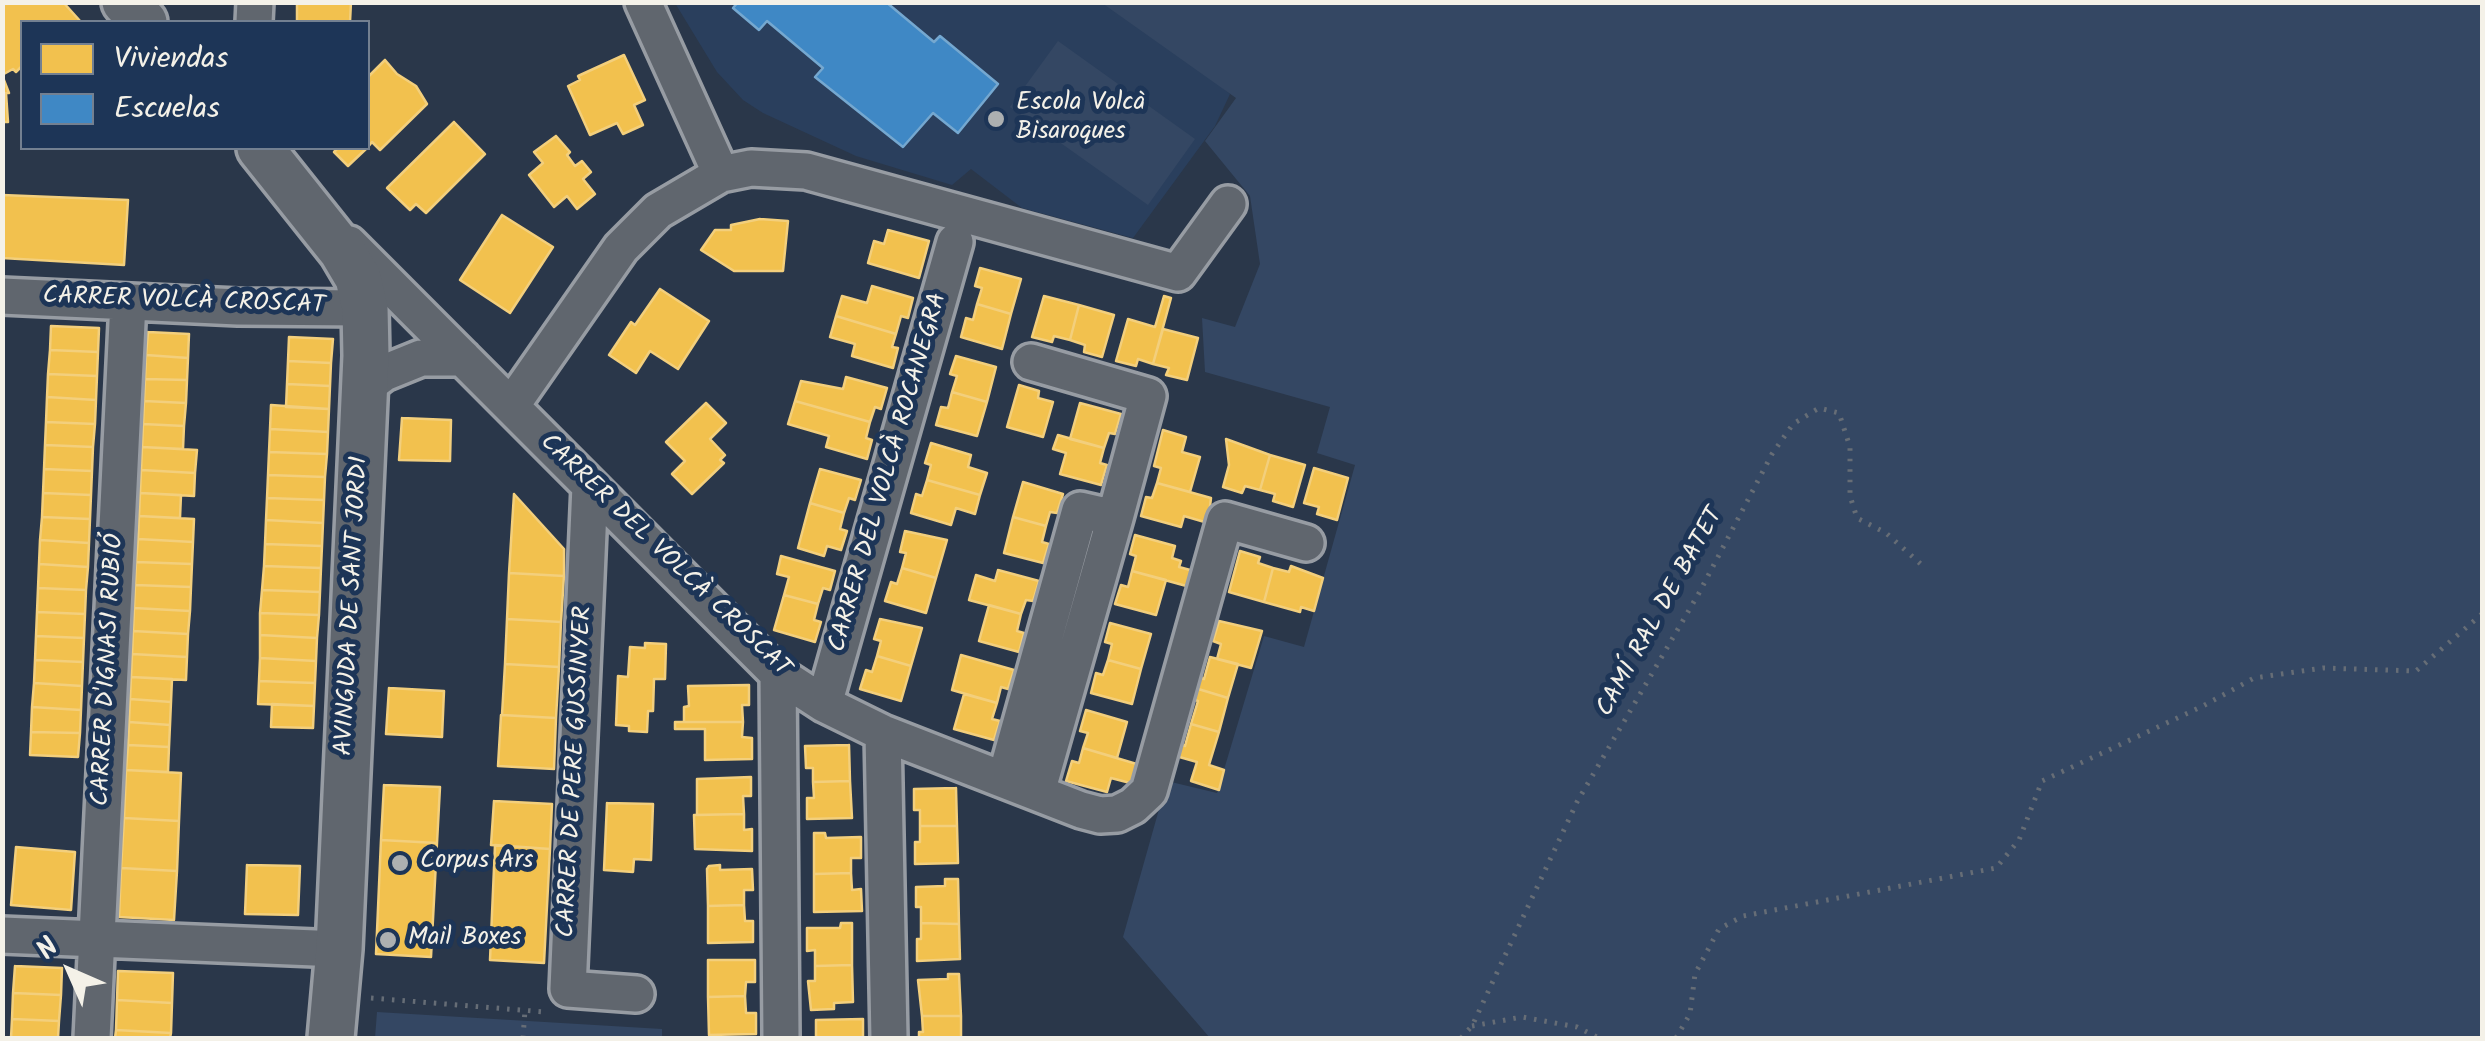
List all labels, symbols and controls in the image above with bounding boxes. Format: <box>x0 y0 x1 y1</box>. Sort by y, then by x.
legend <box>20 20 370 150</box>
text: Viviendas <box>114 35 228 83</box>
text: Escuelas <box>114 85 220 133</box>
place label: Escola Volcà Bisaroques <box>1016 90 1145 149</box>
marker: Escola Volcà Bisaroques <box>985 108 1007 130</box>
street label: CARRER VOLCÀ CROSCAT <box>42 283 326 323</box>
street label: CARRER DEL VOLCÀ ROCANEGRA <box>824 290 956 656</box>
street label: CARRER DEL VOLCÀ CROSCAT <box>532 429 796 685</box>
street label: AVINGUDA DE SANT JORDI <box>331 456 377 756</box>
street label: CAMÍ RAL DE BATET <box>1592 503 1732 723</box>
street label: CARRER D'IGNASI RUBIÓ <box>88 533 132 807</box>
street label: CARRER DE PERE GUSSINYER <box>553 605 601 939</box>
place label: Corpus Ars <box>420 848 533 878</box>
marker: Corpus Ars <box>389 852 411 874</box>
north arrow <box>20 921 120 1021</box>
place label: Mail Boxes <box>408 925 521 955</box>
text: N <box>26 927 71 972</box>
marker: Mail Boxes <box>377 929 399 951</box>

